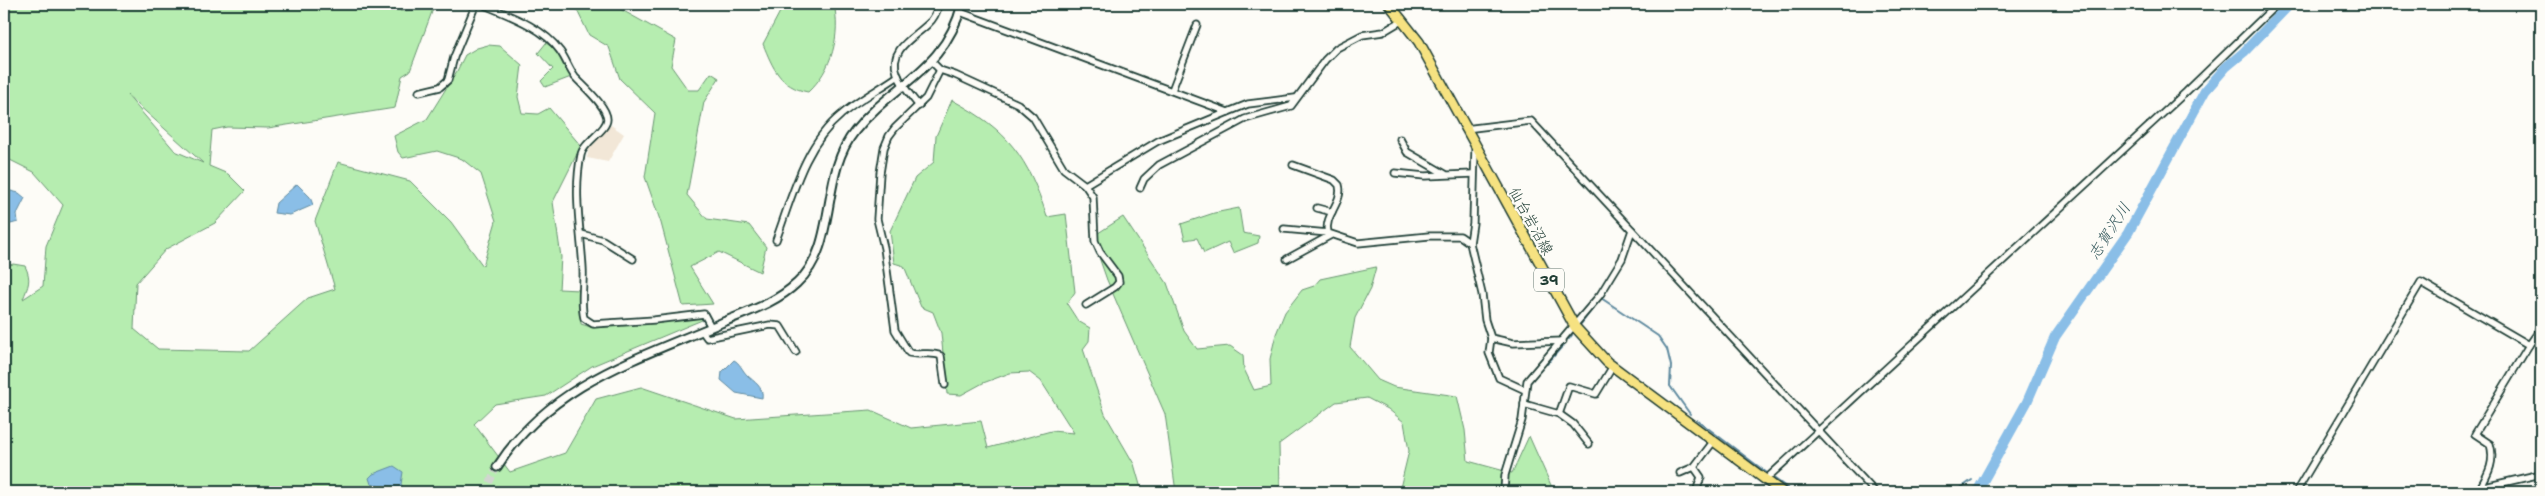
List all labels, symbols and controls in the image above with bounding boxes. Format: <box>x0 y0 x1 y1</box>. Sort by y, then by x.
street label: 仙台岩沼線 <box>1504 183 1558 259</box>
water label: 志賀沢川 <box>2083 198 2135 264</box>
road number: 39 <box>1534 268 1564 292</box>

